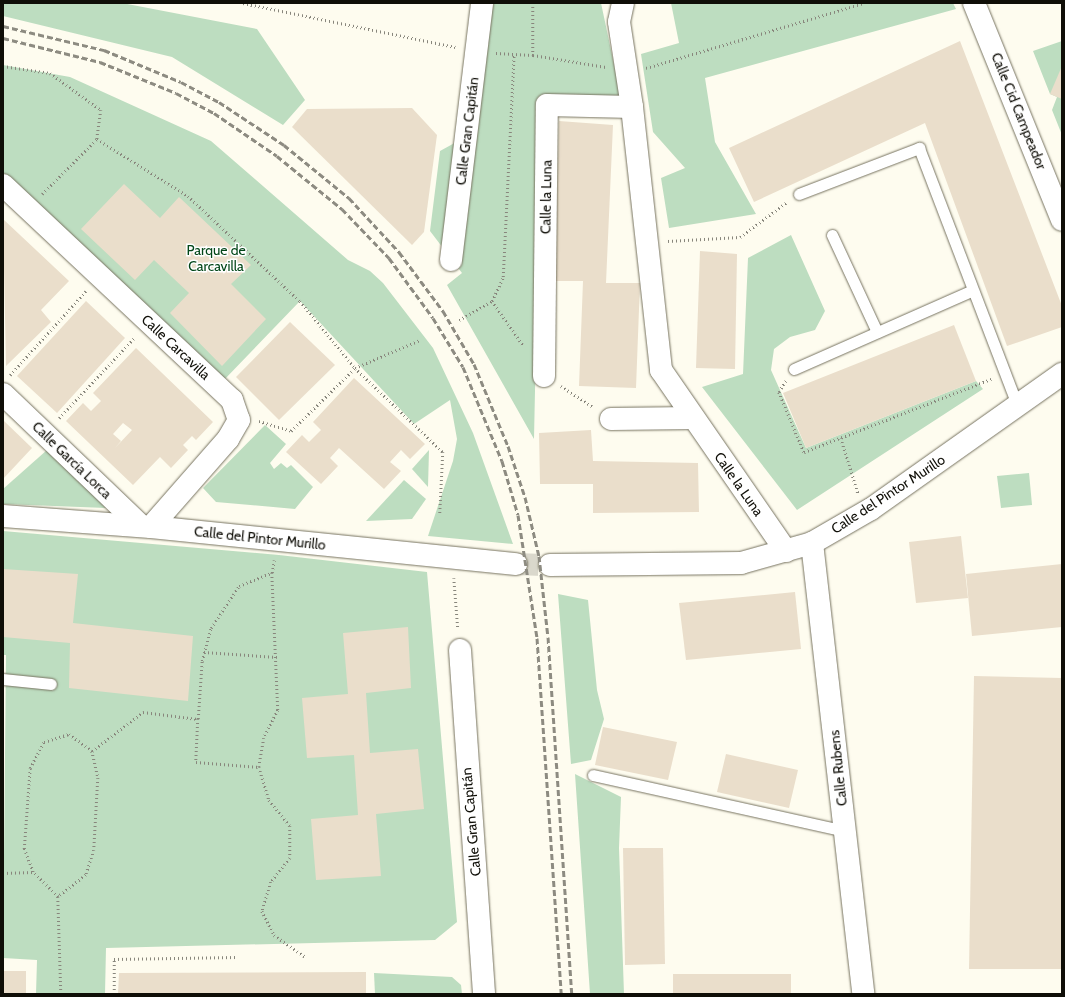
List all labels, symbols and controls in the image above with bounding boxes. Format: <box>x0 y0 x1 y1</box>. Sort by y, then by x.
street label: Calle Cid Campeador <box>988 50 1050 172</box>
street label: Calle Gran Capitán <box>452 76 482 186</box>
street label: Calle la Luna <box>537 160 555 234</box>
park label: Parque de Carcavilla <box>186 242 246 274</box>
street label: Calle Carcavilla <box>138 311 214 383</box>
street label: Calle García Lorca <box>29 418 115 502</box>
street label: Calle la Luna <box>711 449 767 519</box>
street label: Calle del Pintor Murillo <box>828 451 948 537</box>
street label: Calle del Pintor Murillo <box>193 523 327 553</box>
street label: Calle Rubens <box>826 729 850 807</box>
street label: Calle Gran Capitán <box>458 767 484 877</box>

